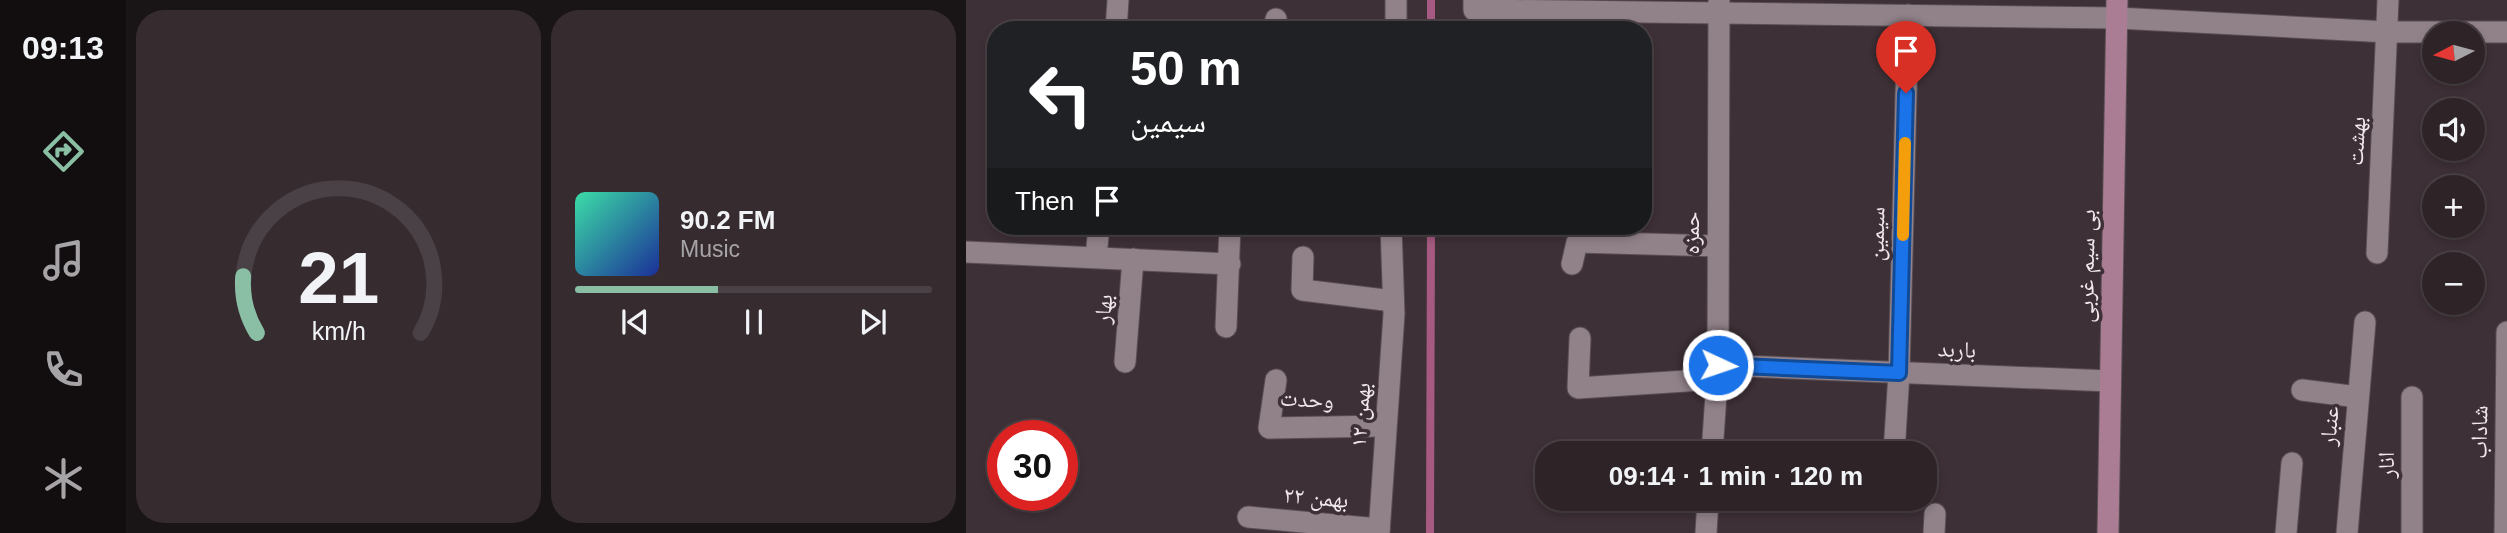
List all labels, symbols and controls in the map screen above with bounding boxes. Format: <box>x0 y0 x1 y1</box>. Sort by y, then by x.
pin <box>1876 21 1936 93</box>
north arrow <box>2422 21 2485 84</box>
map controls <box>2422 21 2485 315</box>
text: 09:13 <box>22 30 104 66</box>
icon: arrive <box>1887 32 1925 70</box>
text: 50 m <box>1130 41 1242 95</box>
icon: left <box>1015 49 1106 140</box>
button: sound <box>2422 98 2485 161</box>
text: سیمین <box>1130 103 1206 139</box>
street label: بهشت <box>2342 116 2371 166</box>
icon: directions <box>39 127 88 176</box>
button: + <box>2422 175 2485 238</box>
icon: arrive <box>1088 182 1126 220</box>
text: Then <box>1015 186 1074 216</box>
text: 90.2 FM <box>680 205 775 235</box>
street label: سیمین <box>1863 206 1890 262</box>
street label: بی سیم غربی <box>2072 209 2103 323</box>
street label: حمزه <box>1678 212 1704 254</box>
icon: music <box>39 236 88 285</box>
text: Music <box>680 236 740 262</box>
text: 21 <box>298 237 379 318</box>
button: − <box>2422 252 2485 315</box>
street label: بهار <box>1089 293 1118 326</box>
icon: previous <box>616 303 654 341</box>
icon: pause <box>735 303 773 341</box>
icon: next <box>854 303 892 341</box>
text: km/h <box>311 316 366 344</box>
position arrow <box>1681 328 1755 402</box>
street label: باربد <box>1937 335 1977 363</box>
icon: phone <box>39 345 88 394</box>
street label: ۱۲ بهمن <box>1345 382 1376 448</box>
street label: وحدت <box>1279 385 1335 413</box>
street label: عنبار <box>2314 405 2344 448</box>
street label: شاداب <box>2466 405 2493 459</box>
speed limit sign: 30 <box>987 420 1078 511</box>
street label: انار <box>2373 452 2399 479</box>
icon: climate <box>39 454 88 503</box>
text: 09:14 · 1 min · 120 m <box>1609 461 1863 491</box>
street label: ۲۲ بهمن <box>1282 481 1350 514</box>

